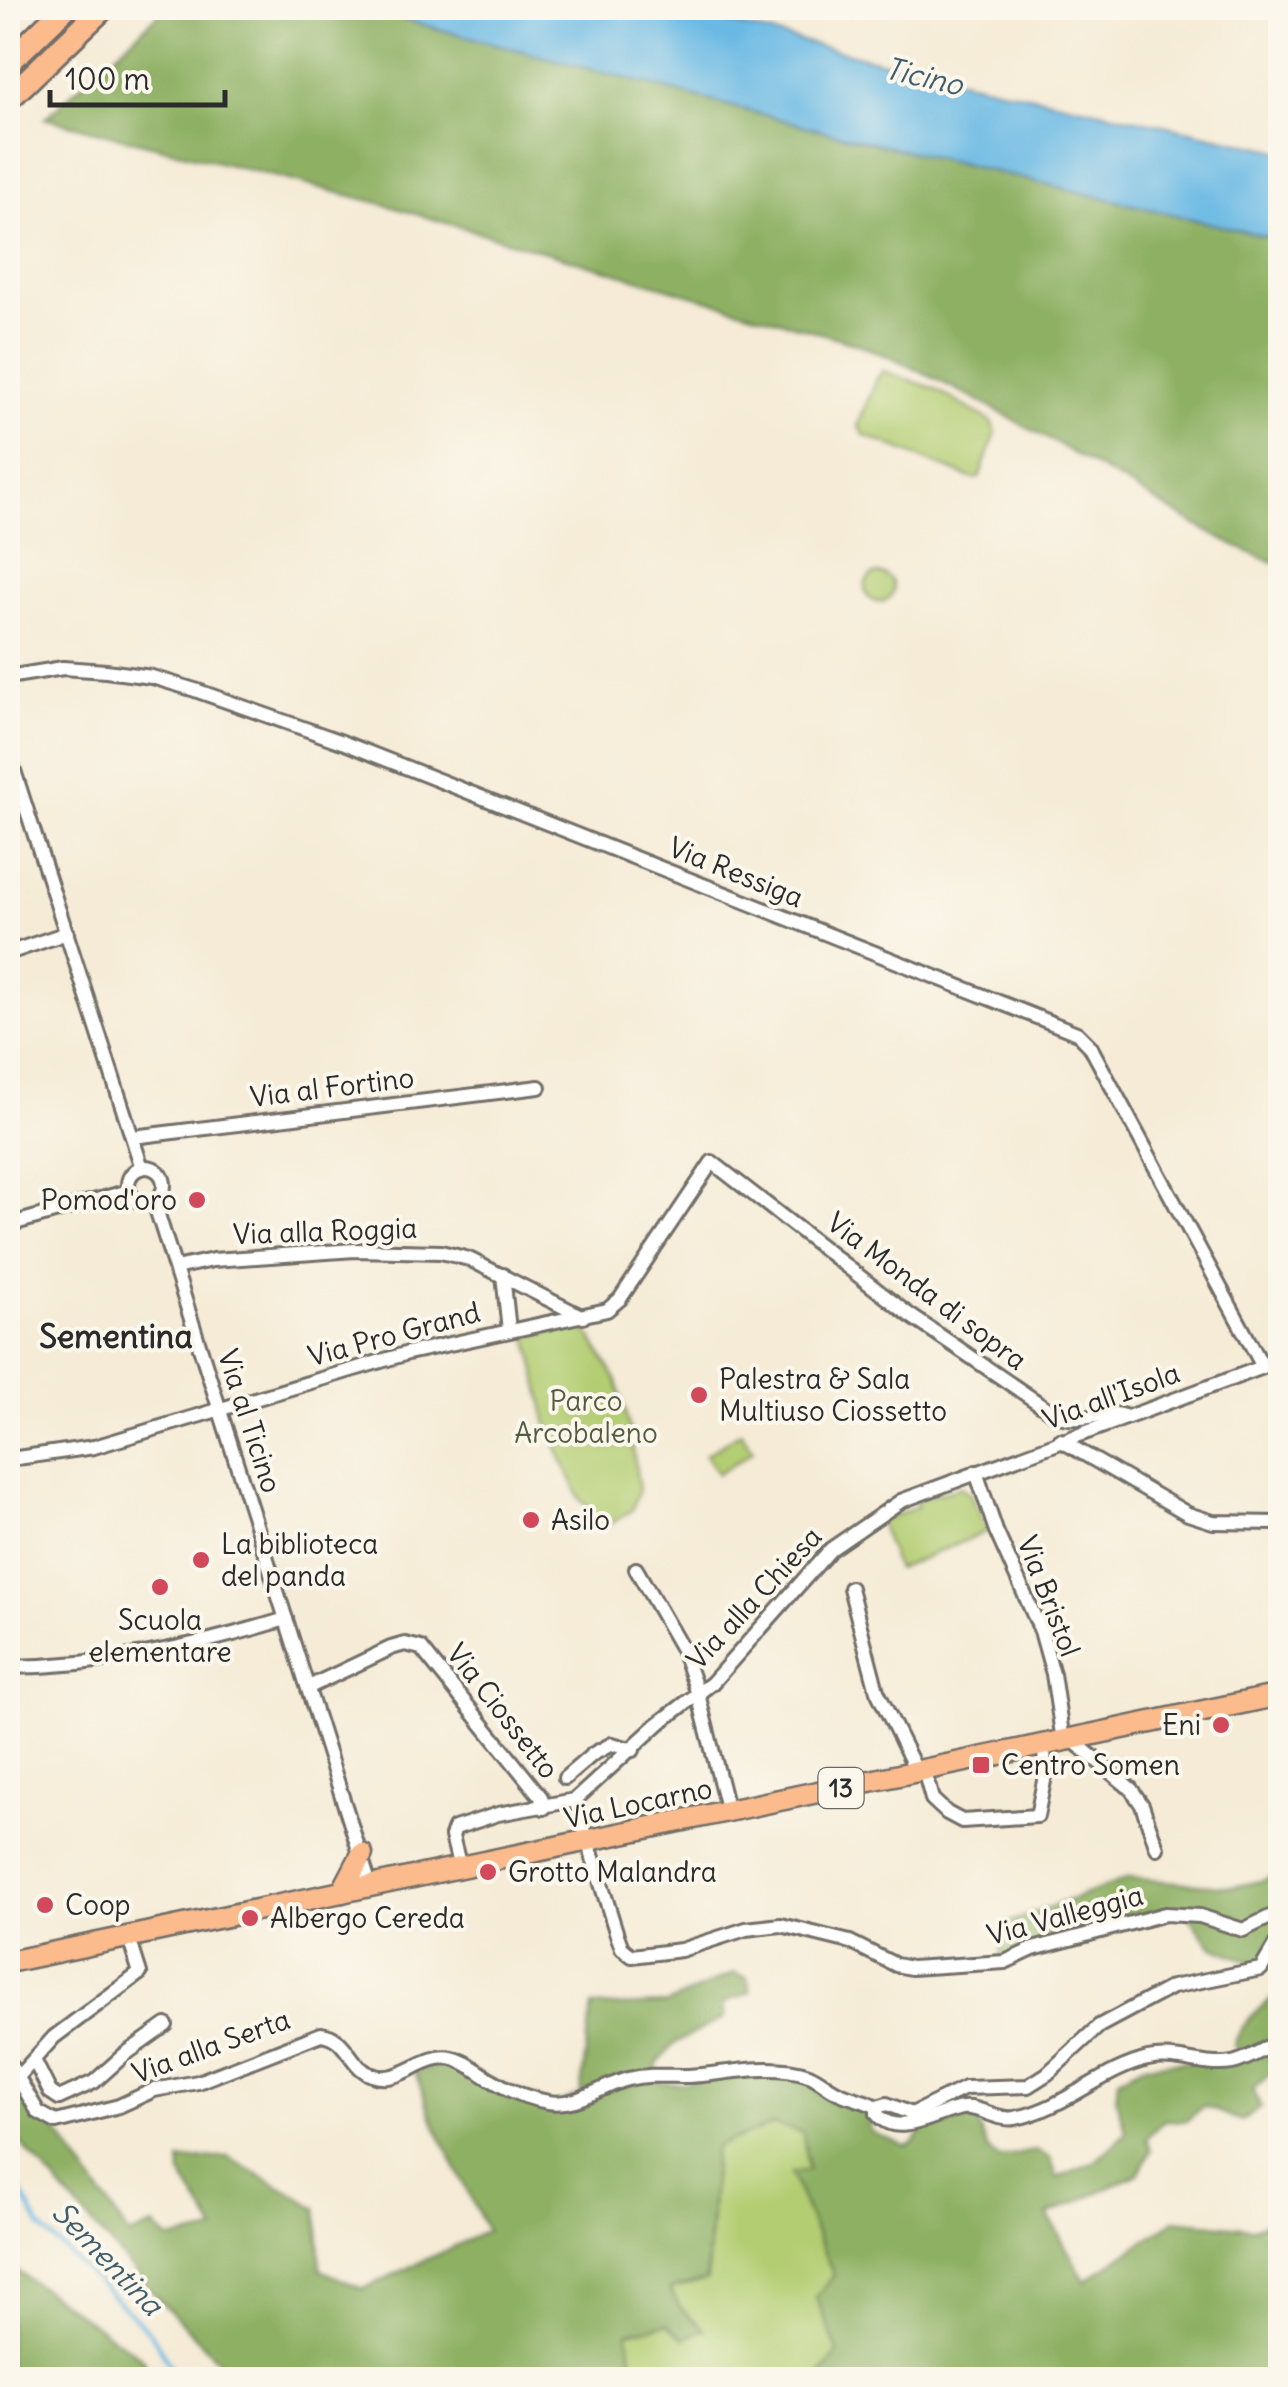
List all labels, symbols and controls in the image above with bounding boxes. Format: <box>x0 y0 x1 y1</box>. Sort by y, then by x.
scale bar <box>50 45 225 107</box>
water label: Ticino <box>881 49 969 104</box>
text: 100 m <box>65 60 150 98</box>
street label: Via Ressiga <box>663 829 809 915</box>
street label: Via al Fortino <box>248 1059 416 1115</box>
place label: Pomod'oro <box>41 1182 177 1218</box>
marker: Pomod'oro <box>186 1189 208 1211</box>
street label: Via Monda di sopra <box>820 1204 1034 1378</box>
street label: Via alla Roggia <box>232 1210 418 1252</box>
street label: Via Pro Grand <box>304 1294 484 1374</box>
district label: Sementina <box>39 1316 193 1357</box>
street label: Via al Ticino <box>210 1345 290 1497</box>
street label: Via all'Isola <box>1038 1355 1184 1437</box>
place label: Palestra & Sala Multiuso Ciossetto <box>719 1361 947 1429</box>
park label: Parco Arcobaleno <box>514 1383 658 1451</box>
marker: Palestra & Sala Multiuso Ciossetto <box>688 1384 710 1406</box>
place label: Asilo <box>551 1502 610 1538</box>
marker: Asilo <box>520 1509 542 1531</box>
street label: Via alla Chiesa <box>679 1519 829 1677</box>
place label: La biblioteca del panda <box>221 1526 378 1594</box>
street label: Via Bristol <box>1010 1530 1088 1662</box>
marker: La biblioteca del panda <box>190 1549 212 1571</box>
marker: Scuola elementare <box>149 1576 171 1598</box>
place label: Scuola elementare <box>88 1602 232 1670</box>
street label: Via Ciossetto <box>439 1636 567 1786</box>
place label: Eni <box>1162 1707 1201 1743</box>
marker: Eni <box>1210 1714 1232 1736</box>
place label: Centro Somen <box>1001 1747 1180 1783</box>
marker: Centro Somen <box>970 1754 992 1776</box>
road number: 13 <box>818 1768 864 1808</box>
street label: Via Locarno <box>561 1770 715 1836</box>
place label: Grotto Malandra <box>508 1854 717 1890</box>
marker: Grotto Malandra <box>477 1861 499 1883</box>
street label: Via Valleggia <box>983 1877 1147 1953</box>
place label: Coop <box>65 1887 131 1923</box>
marker: Coop <box>34 1894 56 1916</box>
place label: Albergo Cereda <box>270 1900 465 1936</box>
marker: Albergo Cereda <box>239 1907 261 1929</box>
street label: Via alla Serta <box>127 2001 295 2091</box>
water label: Sementina <box>44 2193 173 2324</box>

